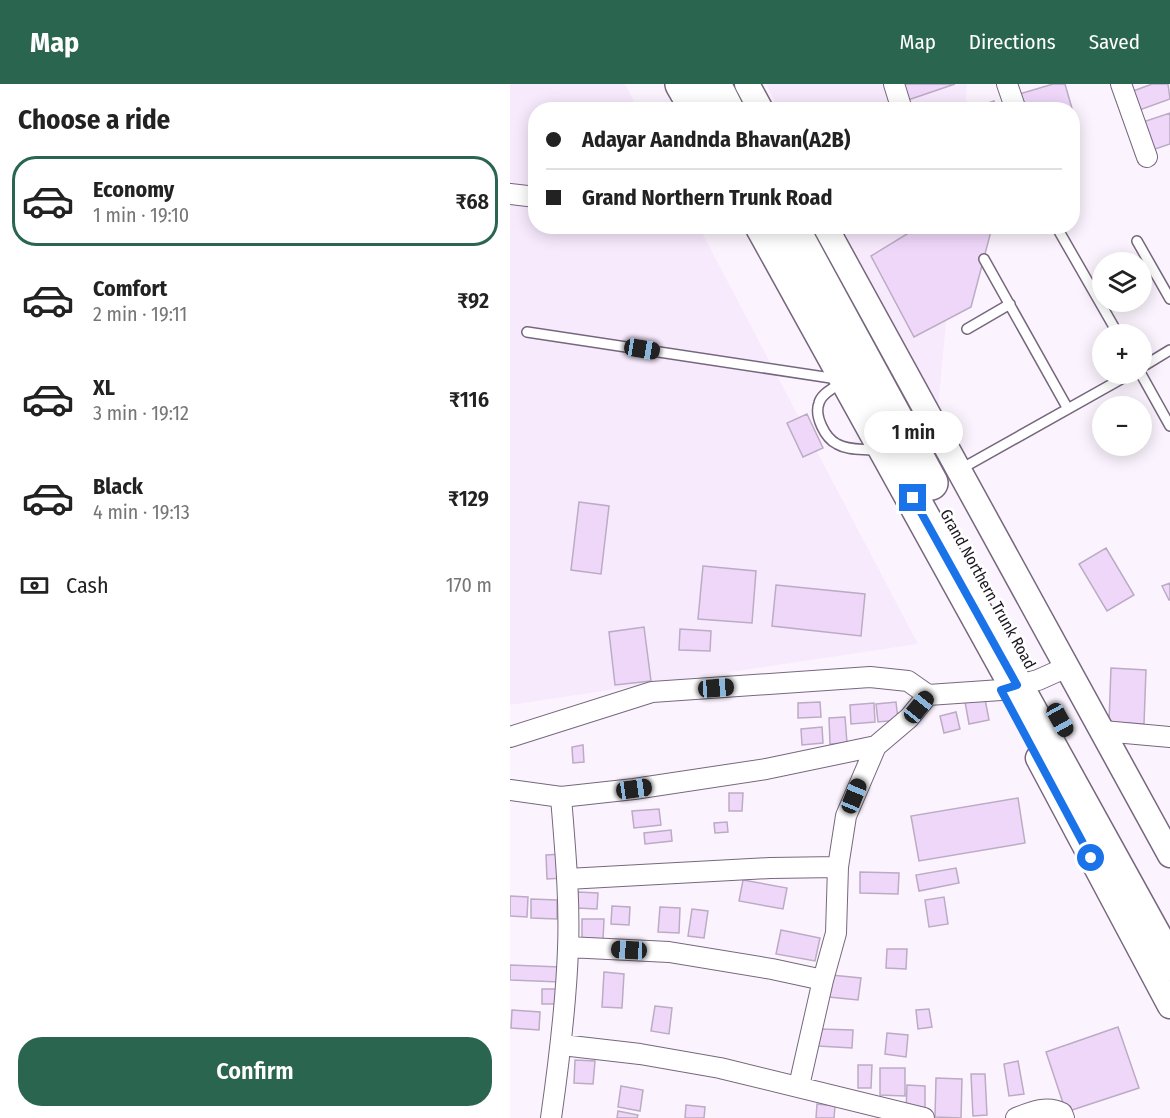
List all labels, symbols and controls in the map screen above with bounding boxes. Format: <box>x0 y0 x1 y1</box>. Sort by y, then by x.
text: Map <box>30 26 79 59</box>
text: Map <box>899 29 936 55</box>
text: Directions <box>969 29 1056 55</box>
text: Saved <box>1089 29 1140 55</box>
text: Choose a ride <box>18 104 170 136</box>
text: Adayar Aandnda Bhavan(A2B) <box>582 126 850 153</box>
icon: car <box>21 174 75 228</box>
text: Economy <box>93 176 174 203</box>
text: Grand Northern Trunk Road <box>582 184 832 211</box>
text: ₹68 <box>455 188 489 215</box>
text: 1 min · 19:10 <box>93 203 189 227</box>
map controls <box>1092 252 1152 456</box>
button: layers <box>1092 252 1152 312</box>
icon: car <box>21 273 75 327</box>
text: Comfort <box>93 275 167 302</box>
text: ₹92 <box>457 287 489 314</box>
text: 2 min · 19:11 <box>93 302 187 326</box>
button: + <box>1092 324 1152 384</box>
car <box>623 337 661 361</box>
icon: car <box>21 372 75 426</box>
text: XL <box>93 374 115 401</box>
text: ₹116 <box>449 386 489 413</box>
button: − <box>1092 396 1152 456</box>
text: 3 min · 19:12 <box>93 401 189 425</box>
callout: 1 min <box>864 411 962 453</box>
text: 1 min <box>892 420 935 444</box>
icon: car <box>21 471 75 525</box>
text: Black <box>93 473 143 500</box>
route end <box>899 484 926 511</box>
text: ₹129 <box>448 485 489 512</box>
text: 4 min · 19:13 <box>93 500 190 524</box>
street label: Grand Northern Trunk Road <box>936 506 1040 672</box>
icon: cash <box>18 569 51 602</box>
text: Cash <box>66 572 109 599</box>
text: 170 m <box>446 573 492 597</box>
car <box>697 678 735 698</box>
car <box>901 687 937 727</box>
car <box>1043 700 1077 740</box>
car <box>839 776 869 816</box>
car <box>615 778 653 800</box>
route start <box>1077 844 1104 871</box>
car <box>611 940 647 960</box>
button: Confirm <box>18 1037 492 1106</box>

